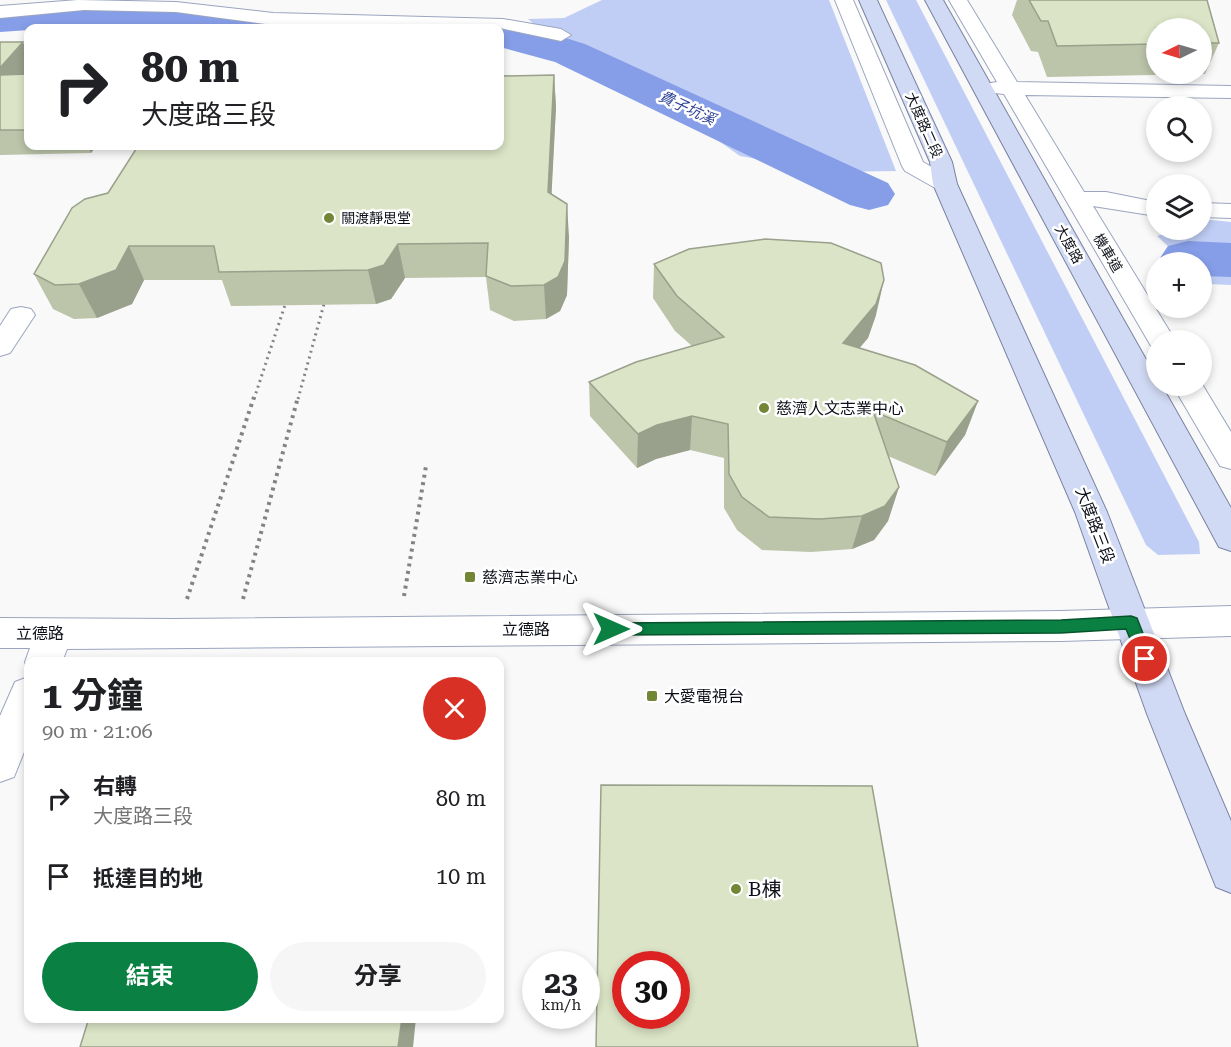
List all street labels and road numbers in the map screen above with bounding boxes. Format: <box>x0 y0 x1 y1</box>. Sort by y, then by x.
street label: 大度路二段 <box>902 90 946 160</box>
street label: 大度路 <box>1052 222 1086 266</box>
street label: 機車道 <box>1090 231 1126 275</box>
street label: 大度路三段 <box>1072 484 1118 566</box>
street label: 立德路 <box>502 620 550 639</box>
street label: 立德路 <box>16 624 64 643</box>

